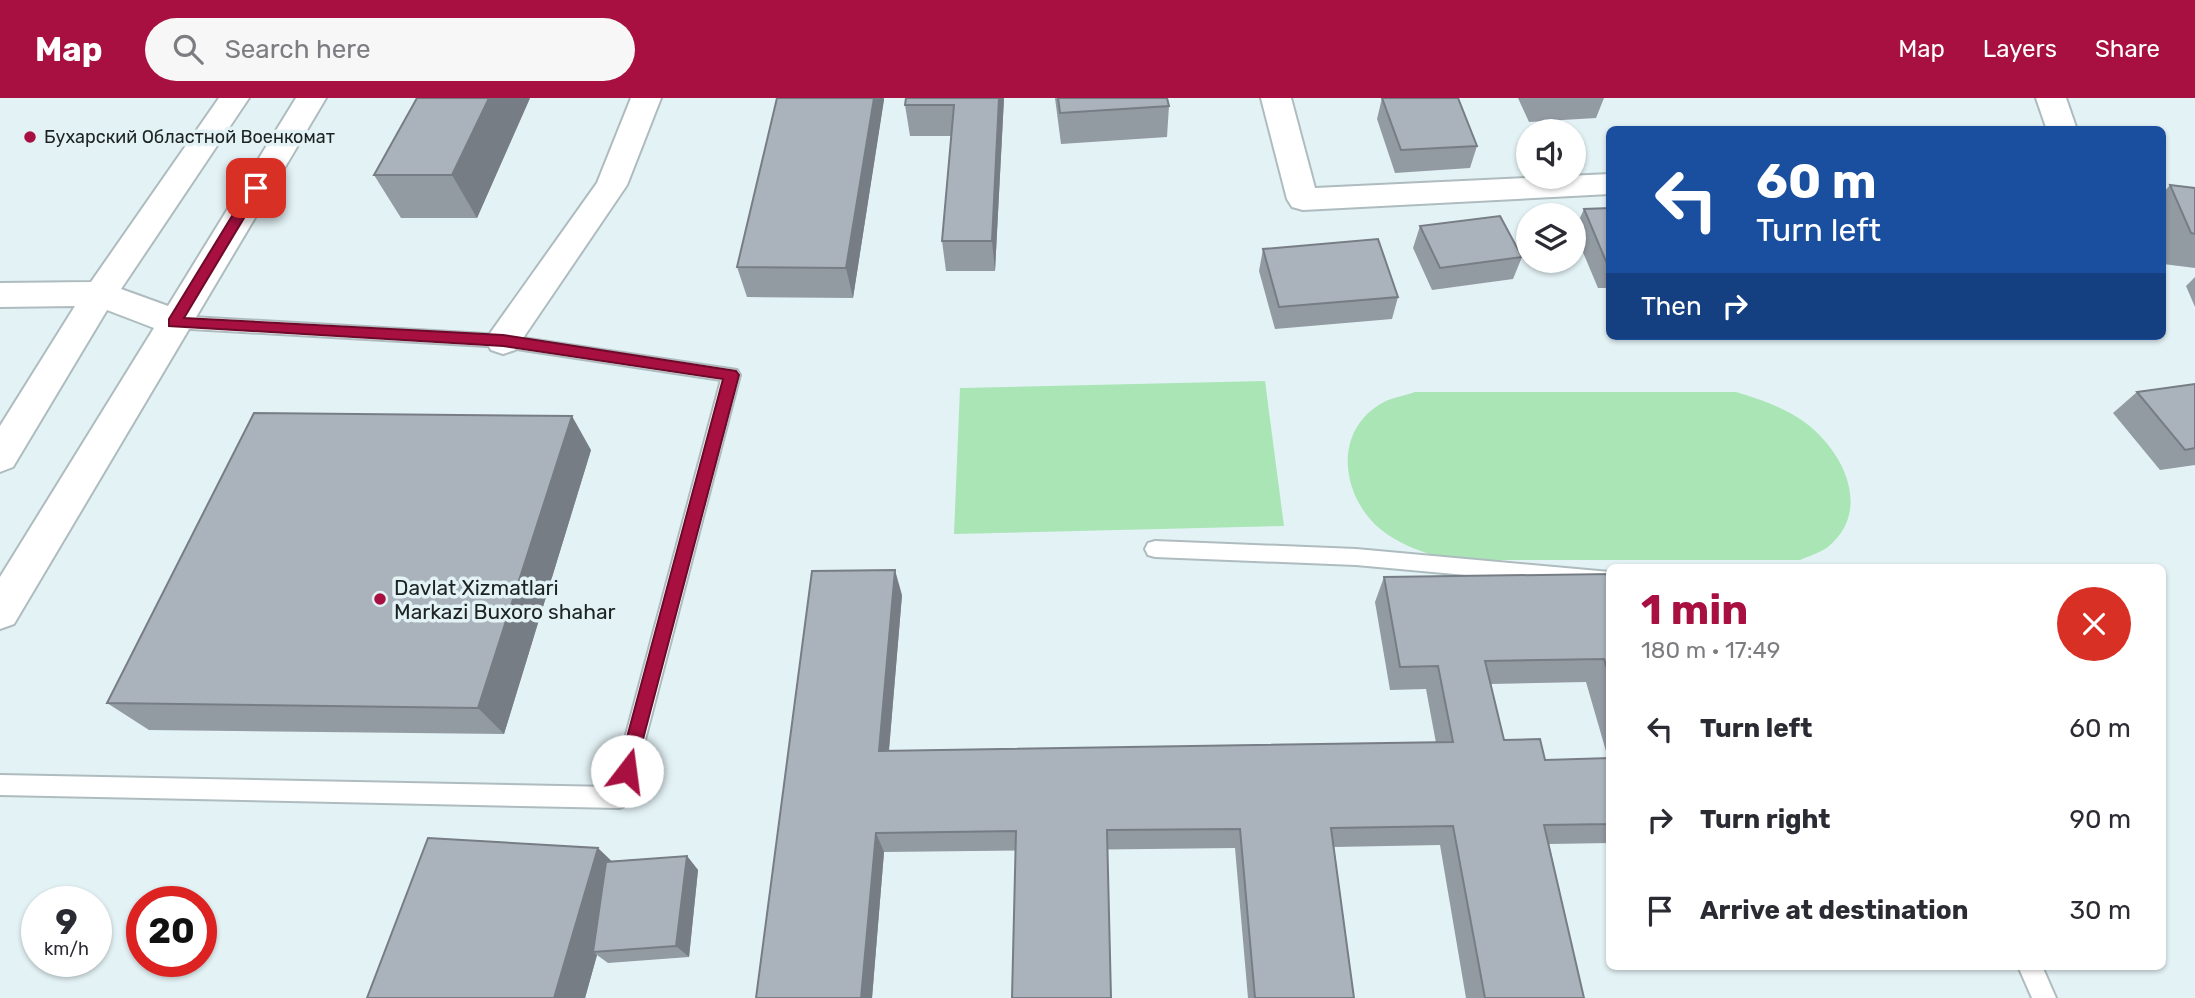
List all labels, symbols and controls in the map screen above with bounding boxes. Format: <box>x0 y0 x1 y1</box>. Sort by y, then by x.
search box <box>145 18 635 81</box>
text: Map <box>35 30 103 69</box>
icon: search <box>169 30 207 68</box>
text: Search here <box>225 34 370 65</box>
text: Map <box>1898 35 1945 63</box>
text: Layers <box>1983 35 2057 63</box>
text: Share <box>2095 35 2160 63</box>
map controls <box>1516 119 1586 273</box>
button: sound <box>1516 119 1586 189</box>
place label: Бухарский Областной Военкомат <box>44 126 335 148</box>
marker: Бухарский Областной Военкомат <box>22 129 38 145</box>
text: 60 m <box>1756 152 1877 210</box>
icon: left <box>1641 154 1732 245</box>
pin <box>226 158 286 218</box>
icon: arrive <box>237 169 275 207</box>
button: layers <box>1516 203 1586 273</box>
text: Turn left <box>1756 211 1881 249</box>
icon: right <box>1716 287 1754 325</box>
text: Then <box>1641 291 1702 322</box>
place label: Davlat Xizmatlari Markazi Buxoro shahar <box>394 575 616 624</box>
text: 1 min <box>1641 585 1748 635</box>
button: close <box>2057 587 2131 661</box>
marker: Davlat Xizmatlari Markazi Buxoro shahar <box>372 591 388 607</box>
text: 180 m · 17:49 <box>1641 636 1780 664</box>
icon: left <box>1641 710 1679 748</box>
text: Turn left <box>1700 713 1812 744</box>
text: 60 m <box>2069 713 2131 744</box>
position arrow <box>590 734 664 808</box>
icon: right <box>1641 801 1679 839</box>
text: Turn right <box>1700 804 1830 835</box>
text: 90 m <box>2070 804 2131 835</box>
speed limit sign: 20 <box>126 886 217 977</box>
icon: arrive <box>1641 892 1679 930</box>
text: Arrive at destination <box>1700 895 1968 926</box>
text: 30 m <box>2069 895 2131 926</box>
text: 9 <box>55 901 78 943</box>
text: km/h <box>44 938 89 960</box>

